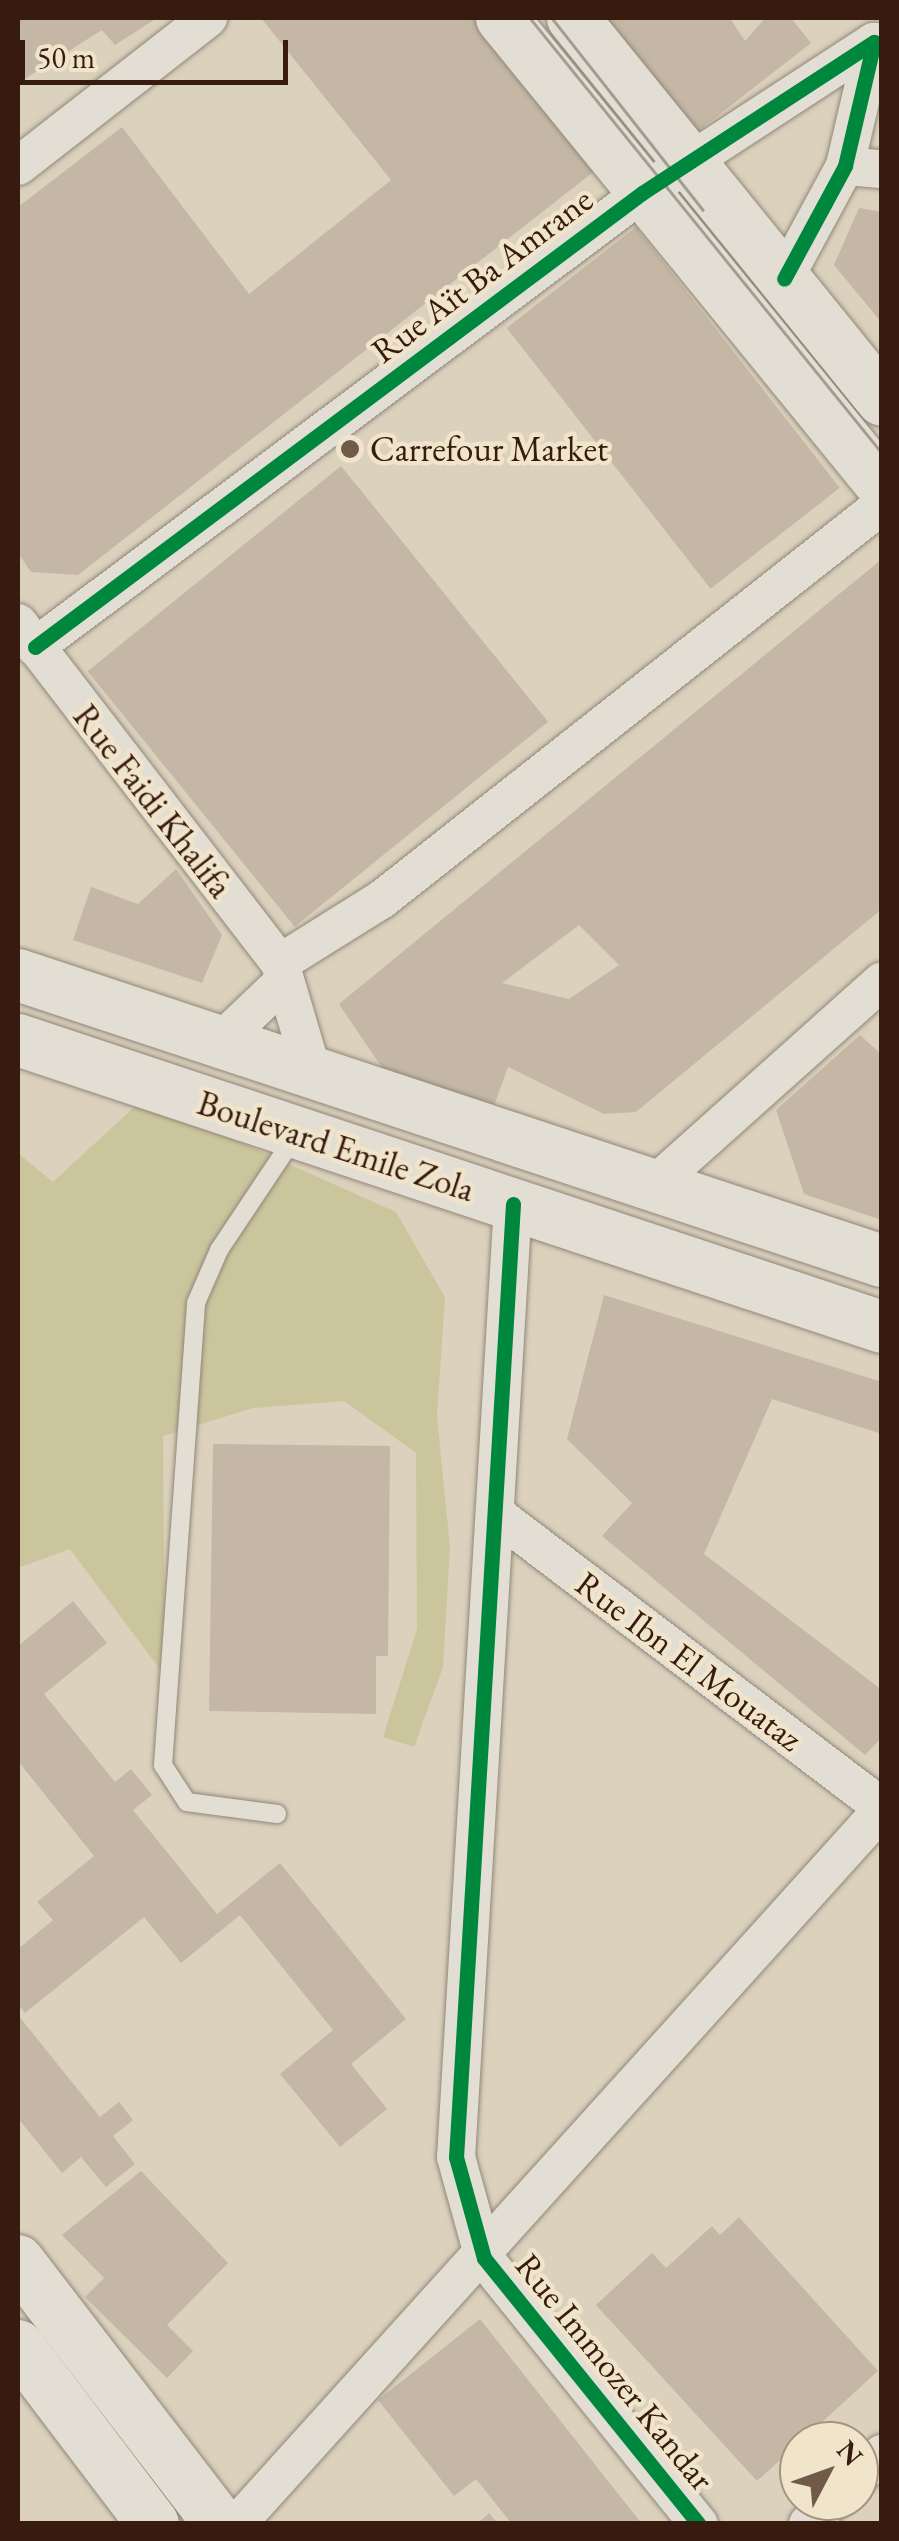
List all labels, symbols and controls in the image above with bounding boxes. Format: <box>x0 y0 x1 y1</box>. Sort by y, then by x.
scale bar <box>25 20 292 82</box>
text: 50 m <box>37 38 95 77</box>
street label: Rue Aït Ba Amrane <box>363 178 601 372</box>
place label: Carrefour Market <box>370 428 608 470</box>
marker: Carrefour Market <box>339 438 361 460</box>
street label: Rue Faidi Khalifa <box>64 696 242 906</box>
street label: Boulevard Emile Zola <box>192 1081 480 1211</box>
street label: Rue Ibn El Mouataz <box>568 1562 810 1760</box>
street label: Rue Immozer Kandar <box>507 2245 723 2499</box>
north arrow <box>779 2421 879 2521</box>
text: N <box>829 2432 871 2473</box>

